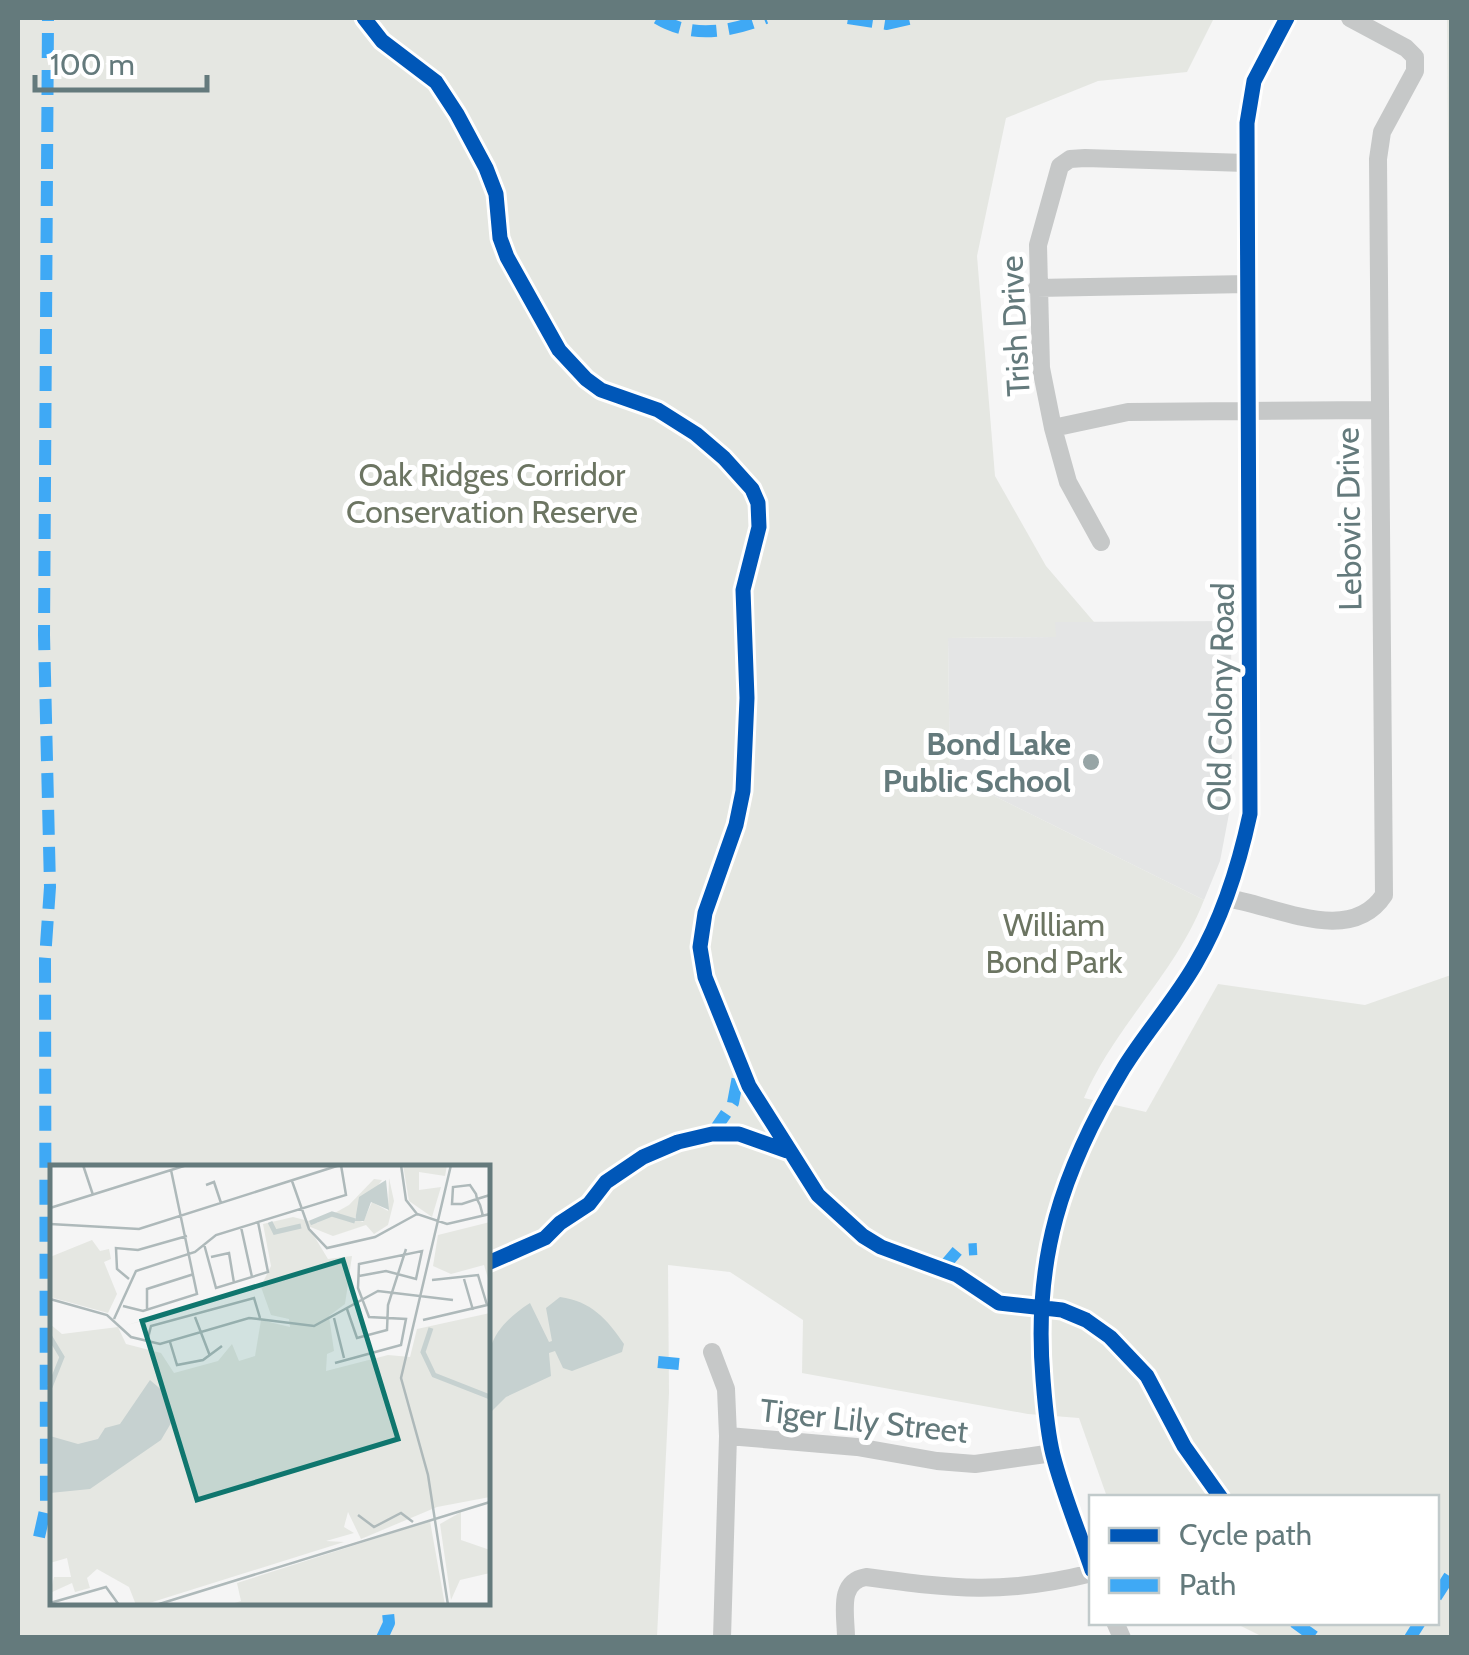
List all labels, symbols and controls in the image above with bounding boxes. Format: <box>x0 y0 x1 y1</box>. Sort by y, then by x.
scale bar <box>35 30 208 92</box>
text: 100 m <box>50 46 135 83</box>
street label: Trish Drive <box>991 255 1038 397</box>
street label: Lebovic Drive <box>1327 427 1370 611</box>
park label: Oak Ridges Corridor Conservation Reserve <box>346 455 638 531</box>
street label: Old Colony Road <box>1199 582 1242 812</box>
place label: Bond Lake Public School <box>883 724 1071 800</box>
marker: Bond Lake Public School <box>1080 751 1102 773</box>
park label: William Bond Park <box>985 905 1123 981</box>
inset map <box>50 1165 490 1605</box>
street label: Tiger Lily Street <box>758 1390 970 1451</box>
legend <box>1089 1495 1439 1625</box>
text: Cycle path <box>1179 1516 1312 1553</box>
text: Path <box>1179 1566 1236 1603</box>

